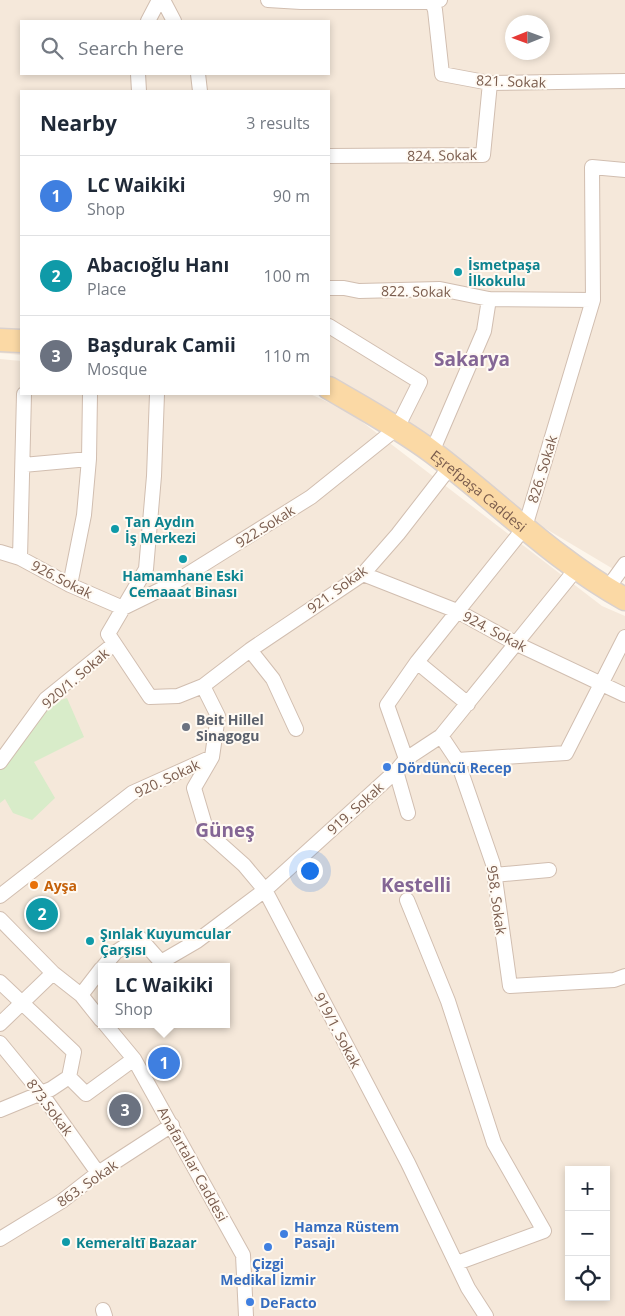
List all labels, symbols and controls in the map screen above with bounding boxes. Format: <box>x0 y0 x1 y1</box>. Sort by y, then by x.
north arrow <box>505 15 550 60</box>
search box <box>20 20 330 75</box>
icon: search <box>38 34 66 62</box>
text: Search here <box>78 35 184 61</box>
street label: 821. Sokak <box>476 70 547 92</box>
text: Nearby <box>40 109 117 137</box>
text: 3 results <box>246 112 310 134</box>
street label: 824. Sokak <box>407 145 478 165</box>
text: LC Waikiki <box>87 172 186 198</box>
text: 1 <box>51 185 61 207</box>
text: 90 m <box>273 185 310 207</box>
text: Shop <box>87 198 125 220</box>
text: Abacıoğlu Hanı <box>87 252 229 278</box>
place label: İsmetpaşa İlkokulu <box>468 255 540 290</box>
text: 2 <box>51 265 61 287</box>
text: 100 m <box>264 265 310 287</box>
marker: İsmetpaşa İlkokulu <box>452 266 464 278</box>
text: Place <box>87 278 126 300</box>
street label: 822. Sokak <box>381 281 452 301</box>
text: Başdurak Camii <box>87 332 236 358</box>
text: 3 <box>51 345 61 367</box>
text: 110 m <box>264 345 310 367</box>
district label: Sakarya <box>434 346 510 372</box>
text: Mosque <box>87 358 147 380</box>
street label: 826. Sokak <box>523 432 561 505</box>
street label: Eşrefpaşa Caddesi <box>427 445 531 535</box>
street label: 922.Sokak <box>232 500 299 552</box>
place label: Tan Aydın İş Merkezi <box>125 512 196 547</box>
marker: Tan Aydın İş Merkezi <box>109 523 121 535</box>
marker: Hamamhane Eski Cemaaat Binası <box>177 553 189 565</box>
street label: 926.Sokak <box>28 555 96 603</box>
street label: 921. Sokak <box>303 560 371 617</box>
place label: Hamamhane Eski Cemaaat Binası <box>122 566 244 601</box>
street label: 924. Sokak <box>460 606 531 656</box>
street label: 920/1. Sokak <box>37 643 113 712</box>
place label: Beit Hillel Sinagogu <box>196 710 264 745</box>
marker: Beit Hillel Sinagogu <box>180 721 192 733</box>
street label: 920. Sokak <box>131 754 203 801</box>
place label: Dördüncü Recep <box>397 758 512 777</box>
marker: Dördüncü Recep <box>381 761 393 773</box>
street label: 919. Sokak <box>323 777 388 838</box>
district label: Güneş <box>195 817 255 843</box>
your location <box>297 858 323 884</box>
street label: 958. Sokak <box>483 864 511 937</box>
district label: Kestelli <box>381 872 451 898</box>
place label: Ayşa <box>44 876 77 895</box>
marker: Ayşa <box>28 879 40 891</box>
pin: 2 <box>26 895 58 933</box>
place label: Şınlak Kuyumcular Çarşısı <box>100 924 232 959</box>
marker: Şınlak Kuyumcular Çarşısı <box>84 935 96 947</box>
popup <box>98 963 230 1028</box>
text: LC Waikiki <box>115 972 213 998</box>
street label: 919/1. Sokak <box>310 989 366 1072</box>
text: Shop <box>115 998 153 1020</box>
pin: 1 <box>148 1044 180 1082</box>
street label: 873.Sokak <box>22 1075 78 1140</box>
pin: 3 <box>109 1091 141 1129</box>
street label: Anafartalar Caddesi <box>154 1103 232 1225</box>
street label: 863. Sokak <box>53 1155 122 1211</box>
map controls <box>565 1166 610 1301</box>
button: + <box>565 1166 610 1211</box>
button: − <box>565 1211 610 1256</box>
place label: Hamza Rüstem Pasajı <box>294 1217 399 1252</box>
marker: Hamza Rüstem Pasajı <box>278 1228 290 1240</box>
place label: Kemeraltī Bazaar <box>76 1233 197 1252</box>
marker: Kemeraltī Bazaar <box>60 1236 72 1248</box>
marker: Çizgi Medikal İzmir <box>262 1241 274 1253</box>
place label: Çizgi Medikal İzmir <box>220 1254 316 1289</box>
button: locate <box>565 1256 610 1301</box>
place label: DeFacto <box>260 1293 317 1312</box>
marker: DeFacto <box>244 1296 256 1308</box>

